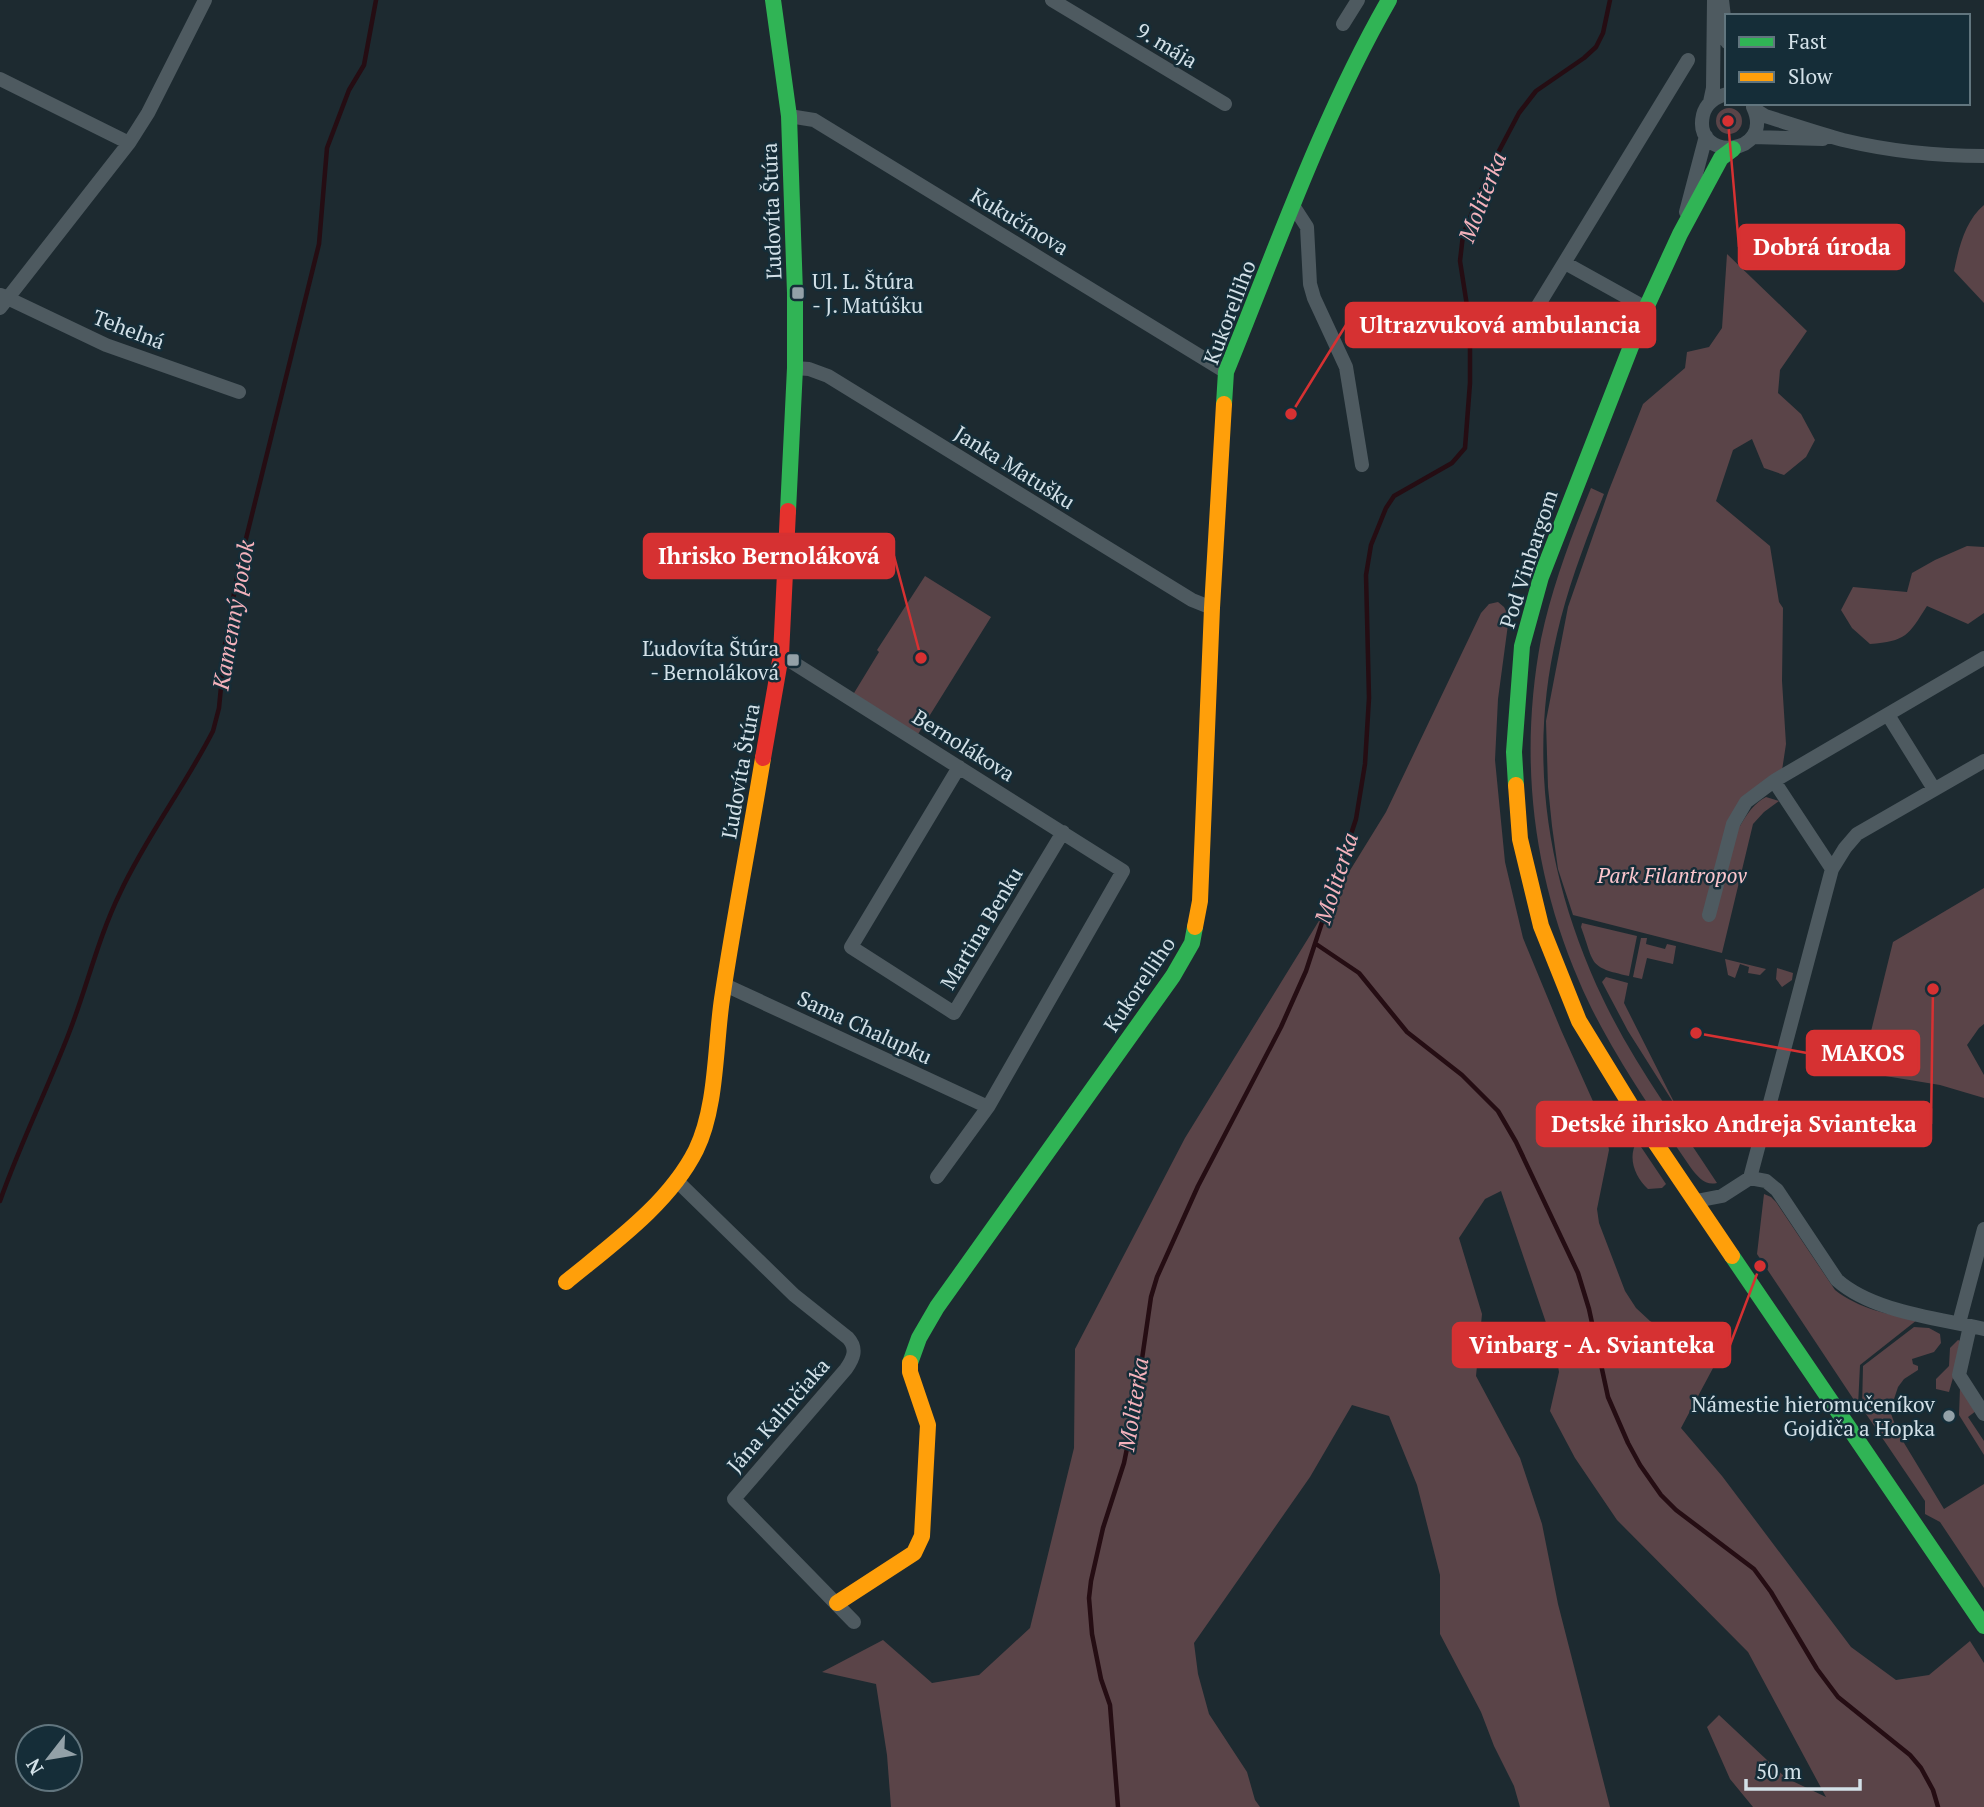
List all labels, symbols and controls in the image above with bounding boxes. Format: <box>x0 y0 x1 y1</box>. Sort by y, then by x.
legend <box>1725 14 1970 105</box>
street label: 9. mája <box>1131 16 1203 74</box>
text: Fast <box>1788 27 1827 55</box>
text: Slow <box>1788 62 1833 90</box>
street label: Ľudovíta Štúra <box>755 142 787 280</box>
water label: Moliterka <box>1450 147 1513 248</box>
street label: Kukučínova <box>966 181 1075 261</box>
callout: Dobrá úroda <box>1739 225 1904 269</box>
text: Dobrá úroda <box>1753 231 1891 262</box>
street label: Kukorelliho <box>1196 256 1262 368</box>
place label: Ul. L. Štúra - J. Matúšku <box>812 267 923 319</box>
marker: Ul. L. Štúra - J. Matúšku <box>790 285 806 301</box>
street label: Tehelná <box>89 303 169 356</box>
callout: Ultrazvuková ambulancia <box>1346 303 1655 347</box>
text: Ultrazvuková ambulancia <box>1360 309 1641 340</box>
street label: Janka Matušku <box>949 419 1081 515</box>
street label: Pod Vinbargom <box>1492 486 1564 632</box>
callout: Ihrisko Bernoláková <box>644 534 894 578</box>
water label: Kamenný potok <box>204 537 262 693</box>
text: Ihrisko Bernoláková <box>658 540 880 571</box>
place label: Ľudovíta Štúra - Bernoláková <box>642 634 779 686</box>
marker: Ľudovíta Štúra - Bernoláková <box>785 652 801 668</box>
street label: Ľudovíta Štúra <box>714 701 766 841</box>
street label: Bernolákova <box>908 702 1021 788</box>
water label: Moliterka <box>1306 828 1365 929</box>
park label: Park Filantropov <box>1596 861 1747 889</box>
street label: Martina Benku <box>933 862 1029 994</box>
street label: Kukorelliho <box>1097 931 1181 1037</box>
street label: Sama Chalupku <box>793 984 937 1070</box>
callout: MAKOS <box>1807 1031 1919 1075</box>
text: MAKOS <box>1821 1037 1905 1068</box>
callout: Detské ihrisko Andreja Svianteka <box>1537 1102 1931 1146</box>
text: Detské ihrisko Andreja Svianteka <box>1551 1108 1917 1139</box>
callout: Vinbarg - A. Svianteka <box>1453 1323 1730 1367</box>
text: Vinbarg - A. Svianteka <box>1469 1329 1715 1360</box>
street label: Jána Kalinčiaka <box>720 1351 836 1478</box>
water label: Moliterka <box>1110 1355 1156 1454</box>
place label: Námestie hieromučeníkov Gojdiča a Hopka <box>1691 1390 1935 1442</box>
marker: Námestie hieromučeníkov Gojdiča a Hopka <box>1941 1408 1957 1424</box>
north arrow <box>14 1723 84 1793</box>
scale bar <box>1746 1748 1860 1792</box>
text: N <box>19 1754 48 1780</box>
text: 50 m <box>1756 1757 1802 1785</box>

